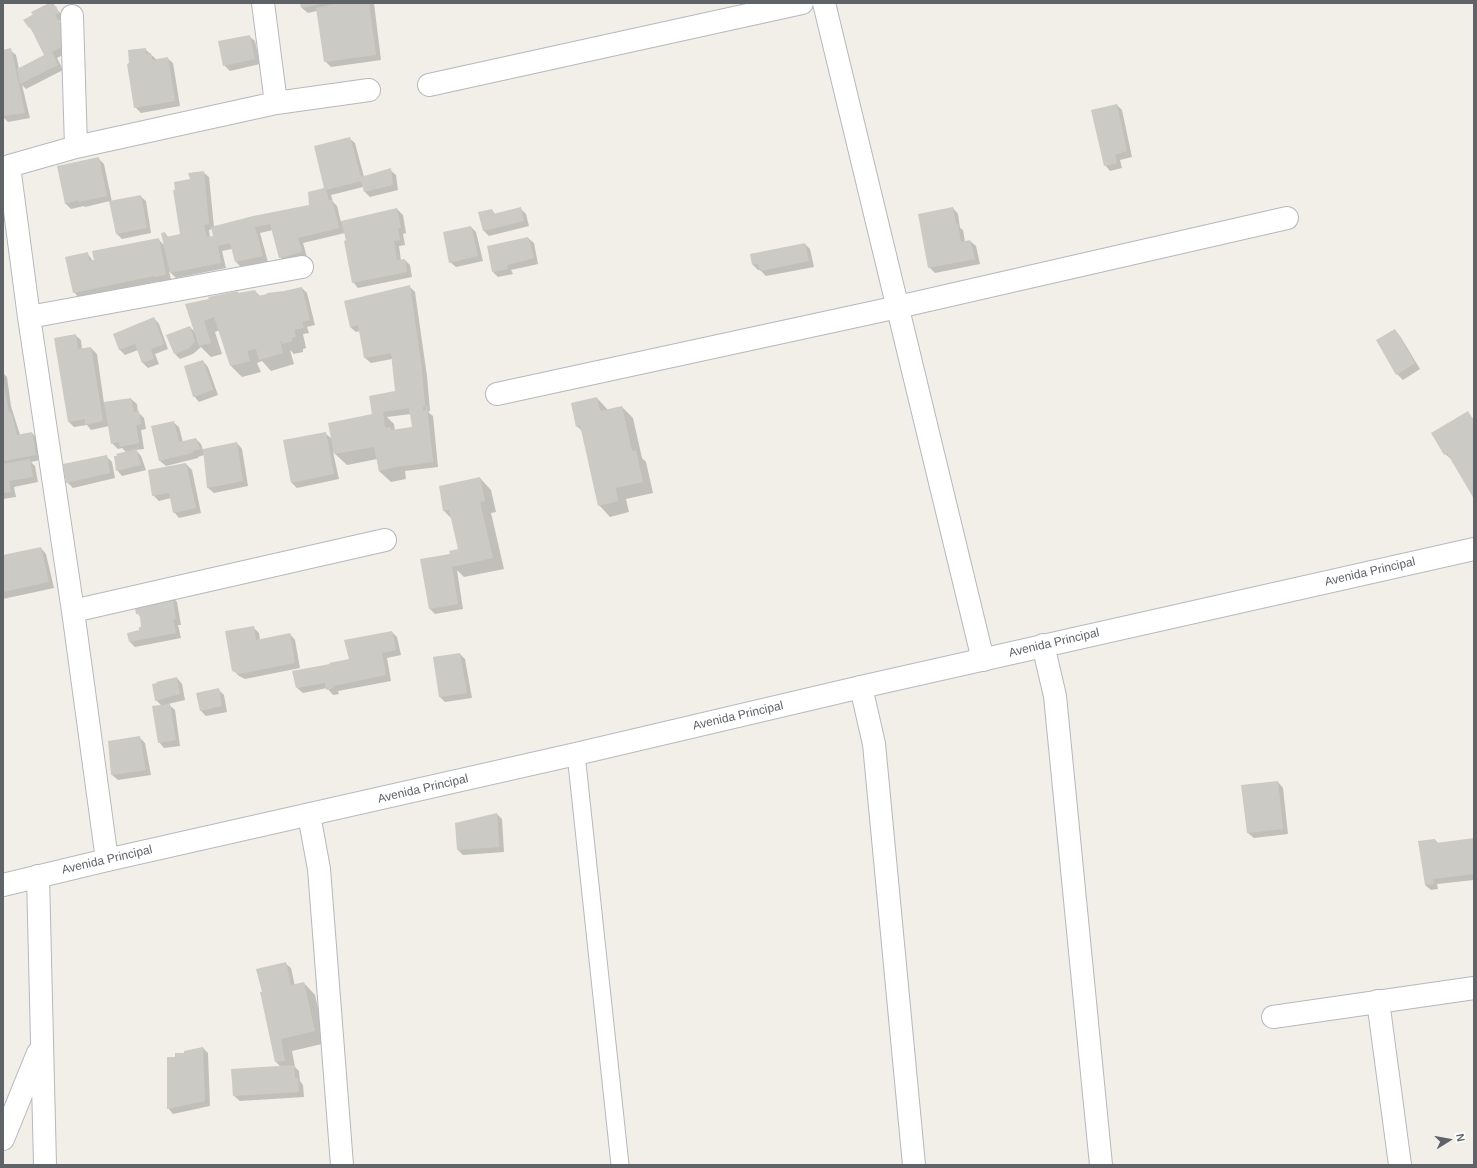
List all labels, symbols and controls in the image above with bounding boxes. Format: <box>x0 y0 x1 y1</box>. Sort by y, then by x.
street label: Avenida Principal <box>1323 555 1417 589</box>
street label: Avenida Principal <box>1007 626 1101 660</box>
street label: Avenida Principal <box>691 699 785 733</box>
street label: Avenida Principal <box>376 772 470 806</box>
street label: Avenida Principal <box>60 843 154 877</box>
north arrow <box>1429 1120 1469 1160</box>
text: N <box>1454 1133 1467 1143</box>

